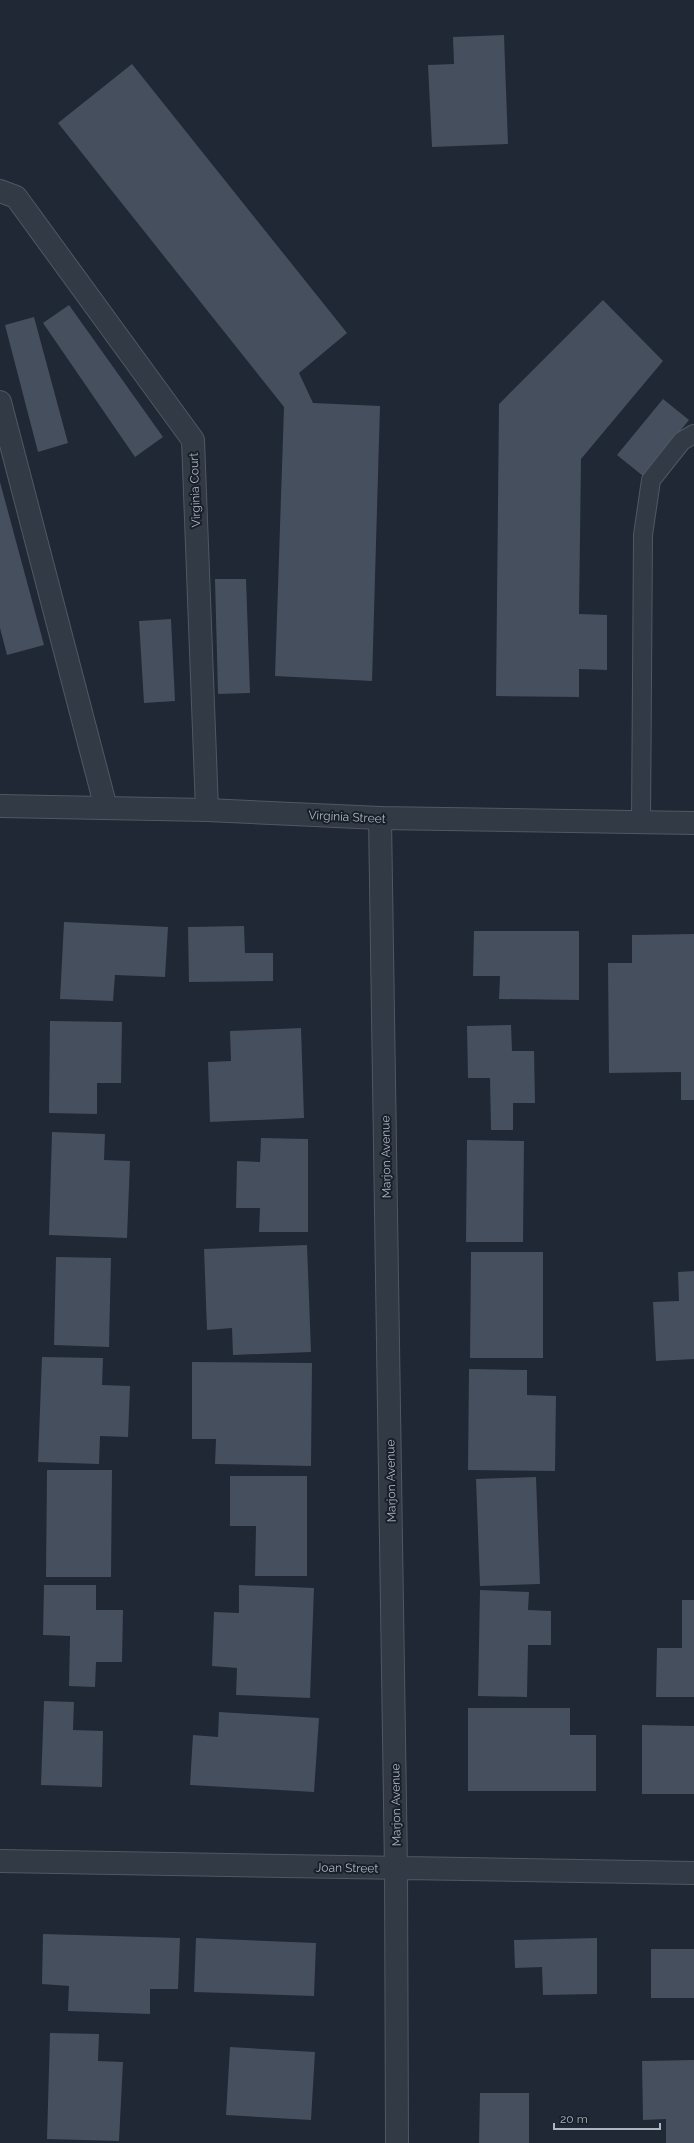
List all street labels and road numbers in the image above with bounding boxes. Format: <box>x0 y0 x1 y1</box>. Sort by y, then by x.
street label: Virginia Court <box>187 452 203 528</box>
street label: Virginia Street <box>308 808 386 826</box>
street label: Marjon Avenue <box>378 1115 394 1199</box>
street label: Marjon Avenue <box>383 1439 399 1523</box>
street label: Marjon Avenue <box>388 1763 404 1847</box>
street label: Joan Street <box>316 1860 378 1876</box>

